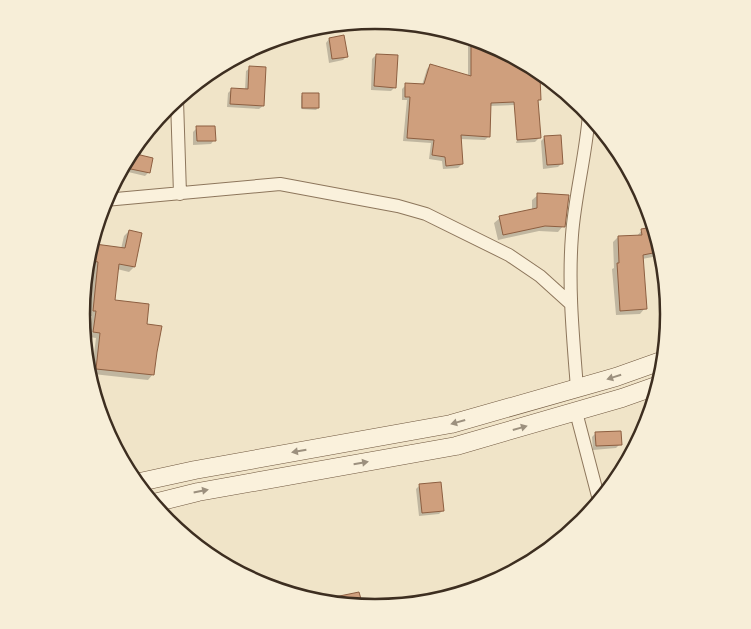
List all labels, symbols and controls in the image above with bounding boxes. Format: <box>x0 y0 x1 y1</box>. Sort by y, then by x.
one-way arrow <box>607 374 622 381</box>
one-way arrow <box>451 418 466 426</box>
one-way arrow <box>512 423 527 431</box>
one-way arrow <box>290 448 306 456</box>
one-way arrow <box>353 458 369 466</box>
one-way arrow <box>194 487 209 495</box>

